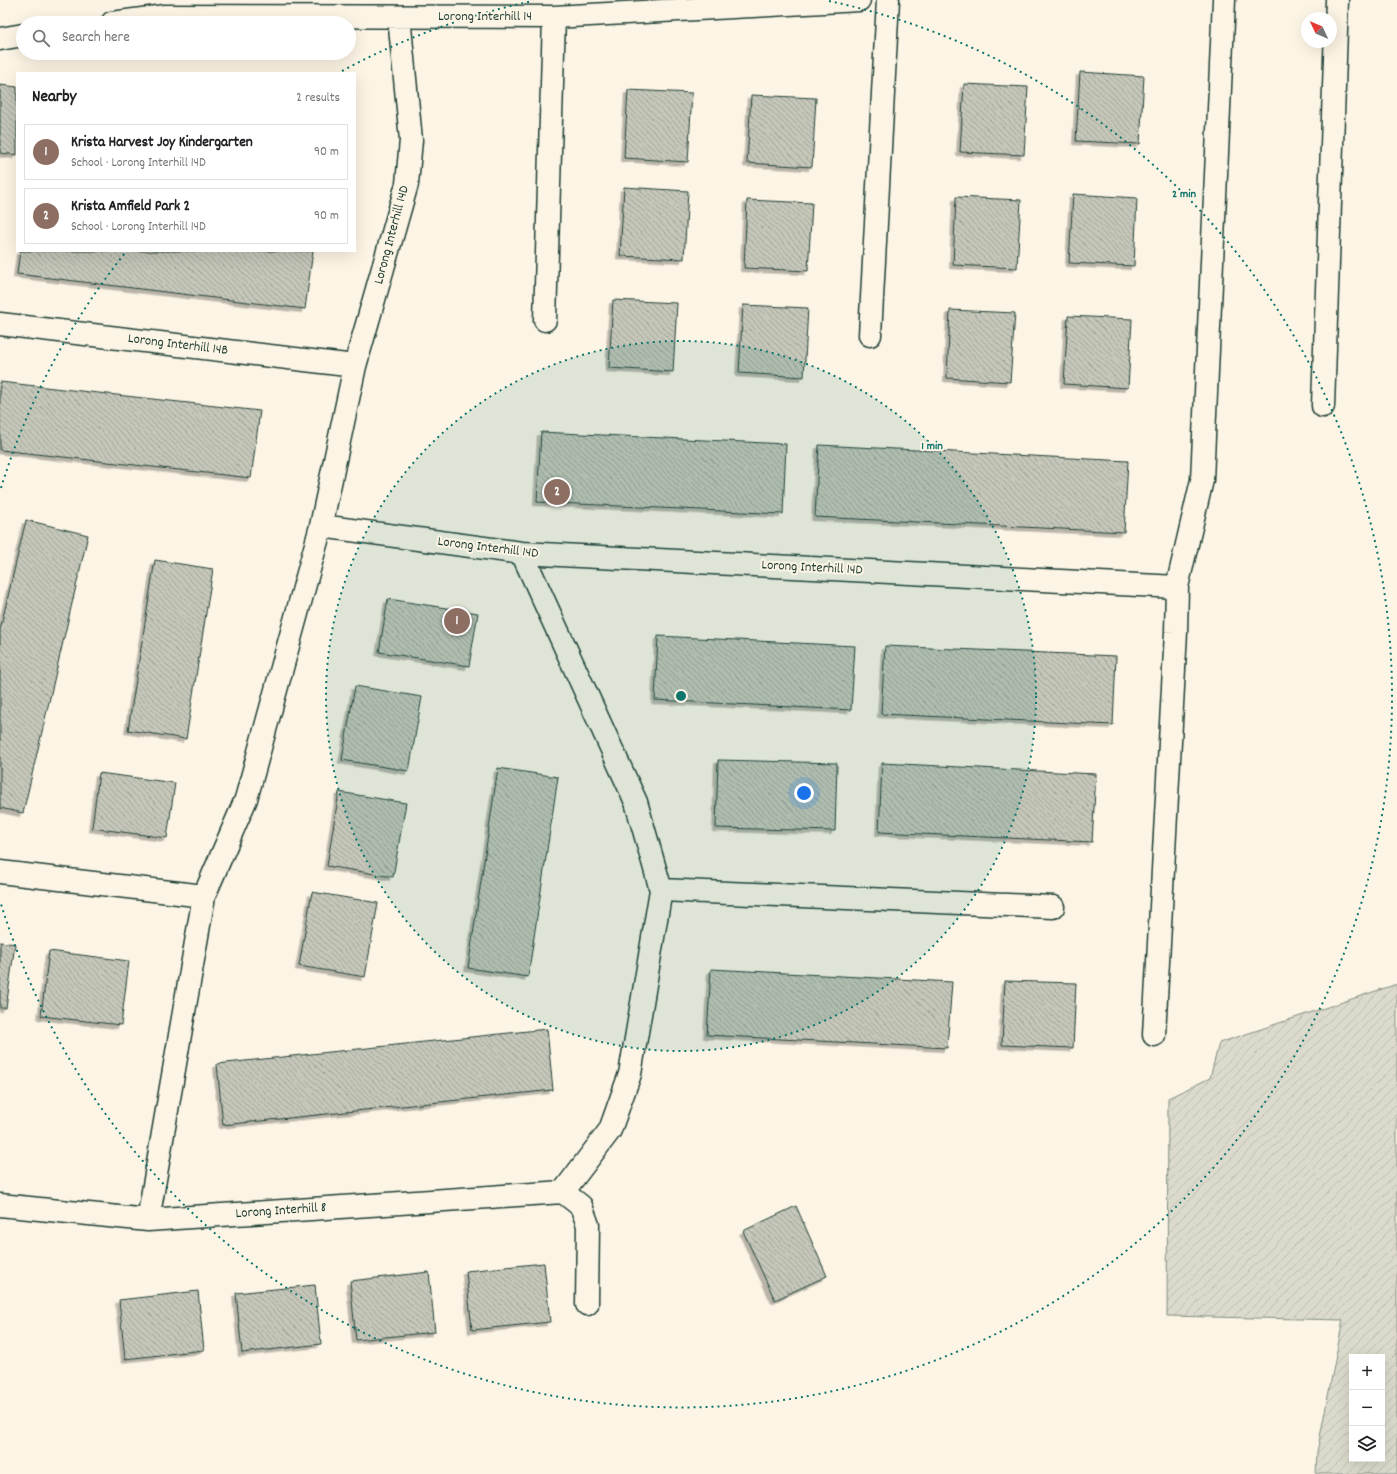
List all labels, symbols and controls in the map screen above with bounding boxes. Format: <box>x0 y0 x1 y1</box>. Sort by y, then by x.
street label: Lorong Interhill 14 <box>438 7 532 27</box>
north arrow <box>1301 12 1337 48</box>
search box <box>16 16 356 60</box>
icon: search <box>30 27 52 49</box>
text: Search here <box>62 27 130 49</box>
text: Nearby <box>32 86 76 110</box>
text: 2 results <box>296 89 340 108</box>
text: Krista Harvest Joy Kindergarten <box>71 132 253 154</box>
text: 1 <box>45 143 47 162</box>
text: 90 m <box>314 143 339 162</box>
text: School · Lorong Interhill 14D <box>71 154 206 173</box>
street label: Lorong Interhill 14D <box>369 183 415 287</box>
text: 2 min <box>1172 186 1196 203</box>
text: Krista Amfield Park 2 <box>71 196 190 218</box>
text: 2 <box>43 207 49 226</box>
text: 90 m <box>314 207 339 226</box>
text: School · Lorong Interhill 14D <box>71 218 206 237</box>
street label: Lorong Interhill 14B <box>127 329 230 361</box>
text: 1 min <box>921 438 943 455</box>
pin: 2 <box>544 477 570 507</box>
street label: Lorong Interhill 14D <box>436 532 540 564</box>
street label: Lorong Interhill 14D <box>761 555 863 581</box>
pin: 1 <box>444 606 470 636</box>
centre of rings <box>674 689 688 703</box>
your location <box>794 783 814 803</box>
street label: Lorong Interhill 8 <box>235 1198 327 1224</box>
map controls <box>1349 1354 1385 1462</box>
button: + <box>1349 1354 1385 1390</box>
button: − <box>1349 1390 1385 1426</box>
button: layers <box>1349 1426 1385 1462</box>

